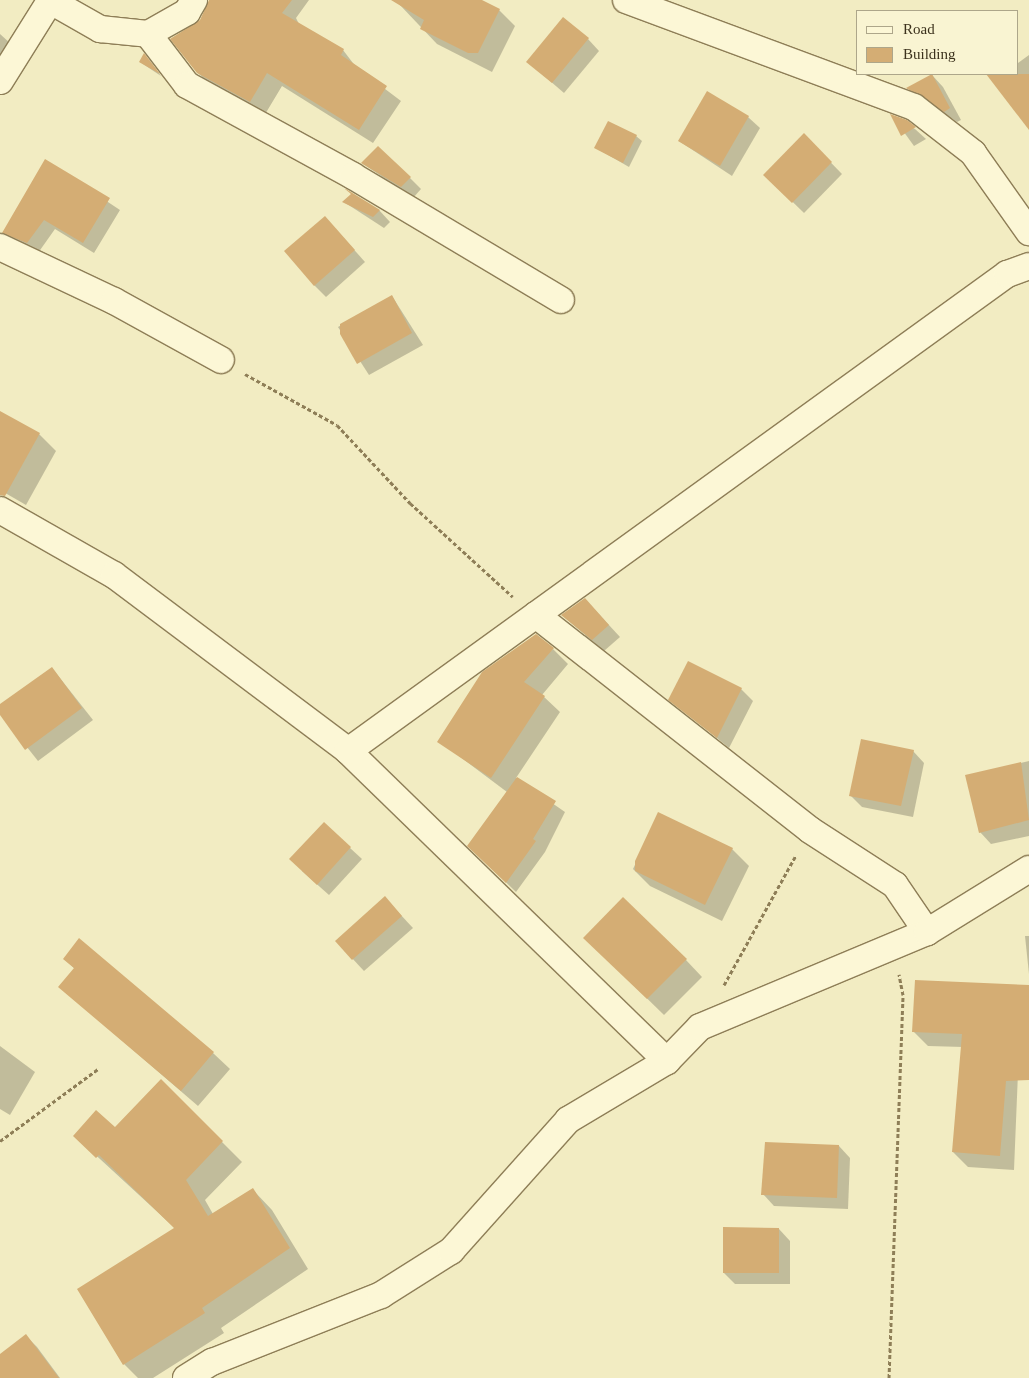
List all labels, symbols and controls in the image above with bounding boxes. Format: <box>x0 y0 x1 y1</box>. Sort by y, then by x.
legend <box>856 10 1019 75</box>
text: Road <box>903 21 935 37</box>
text: Building <box>903 46 956 62</box>

